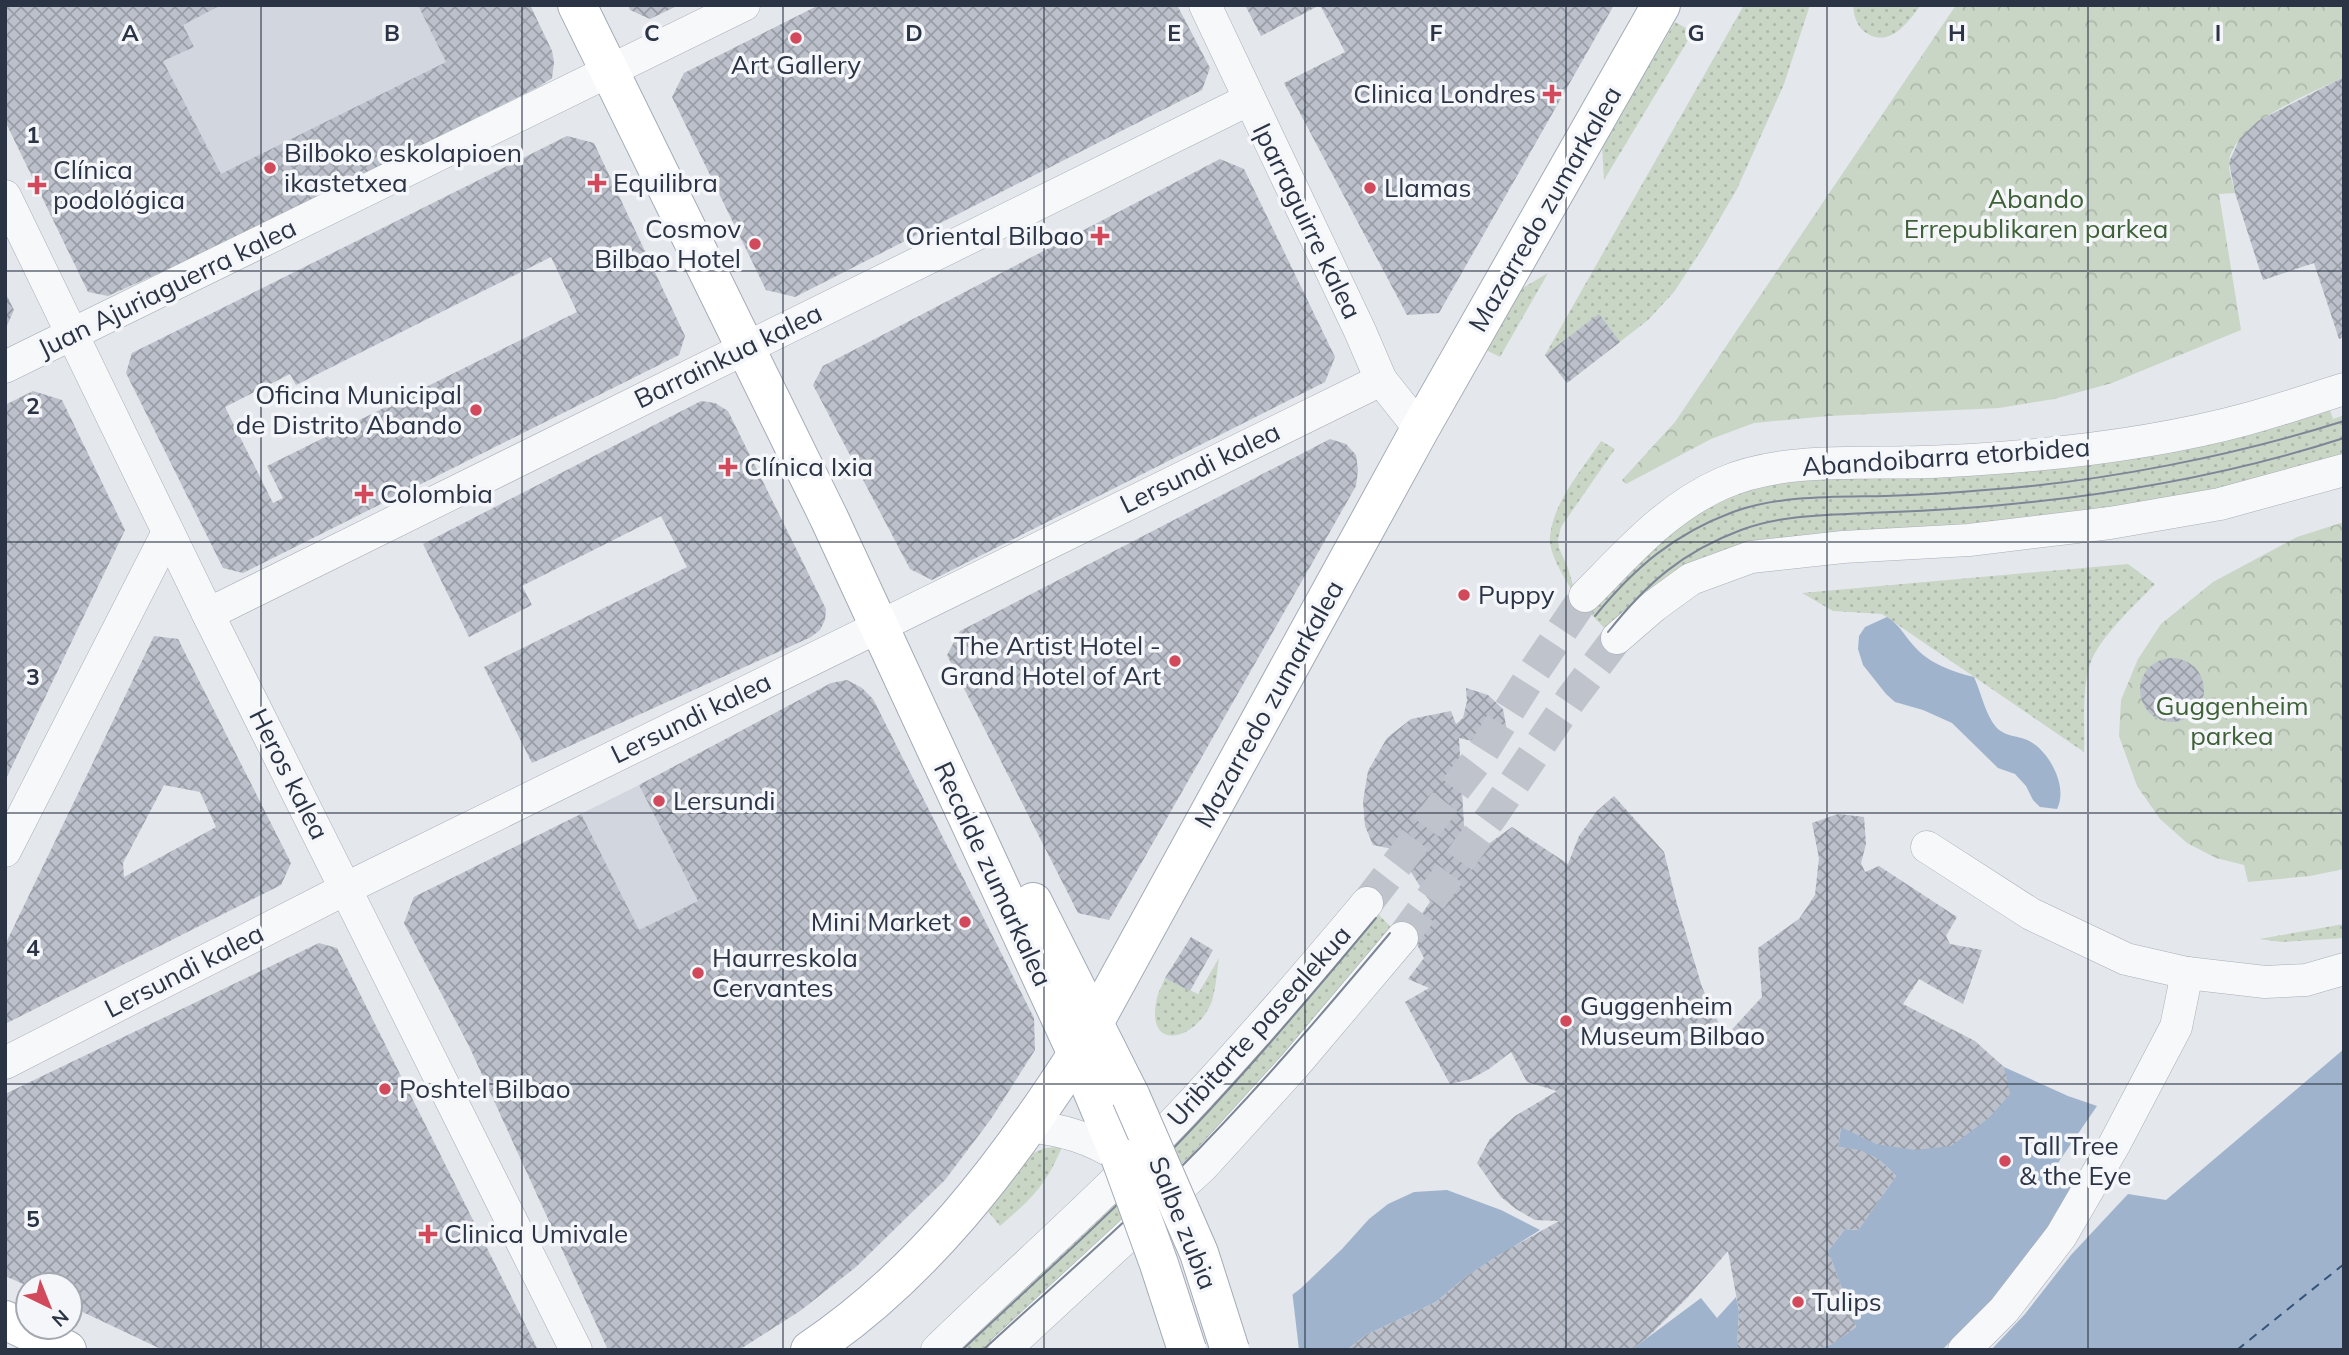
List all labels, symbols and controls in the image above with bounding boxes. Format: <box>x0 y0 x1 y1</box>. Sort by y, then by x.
text: A <box>121 18 139 47</box>
text: B <box>384 18 400 47</box>
text: C <box>644 18 660 47</box>
text: D <box>905 18 923 47</box>
text: E <box>1167 18 1181 47</box>
text: F <box>1429 18 1443 47</box>
text: G <box>1687 18 1705 47</box>
text: H <box>1948 18 1966 47</box>
text: I <box>2215 18 2221 47</box>
marker: Art Gallery <box>788 30 804 46</box>
place label: Art Gallery <box>731 48 861 81</box>
place label: Clinica Londres <box>1353 77 1536 110</box>
street label: Mazarredo zumarkalea <box>1461 80 1628 337</box>
marker: Clinica Londres <box>1542 84 1562 104</box>
street label: Iparraguirre kalea <box>1246 118 1369 324</box>
text: 1 <box>26 120 40 149</box>
place label: Bilboko eskolapioen ikastetxea <box>284 136 522 199</box>
place label: Clínica podológica <box>53 153 185 216</box>
marker: Bilboko eskolapioen ikastetxea <box>262 160 278 176</box>
place label: Equilibra <box>613 166 718 199</box>
place label: Llamas <box>1384 171 1471 204</box>
marker: Equilibra <box>587 173 607 193</box>
marker: Clínica podológica <box>27 175 47 195</box>
marker: Llamas <box>1362 180 1378 196</box>
park label: Abando Errepublikaren parkea <box>1904 182 2168 245</box>
street label: Juan Ajuriaguerra kalea <box>32 211 301 365</box>
place label: Cosmov Bilbao Hotel <box>594 212 741 275</box>
place label: Oriental Bilbao <box>905 219 1084 252</box>
marker: Oriental Bilbao <box>1090 226 1110 246</box>
marker: Cosmov Bilbao Hotel <box>747 236 763 252</box>
street label: Barrainkua kalea <box>629 296 827 415</box>
place label: Oficina Municipal de Distrito Abando <box>236 378 462 441</box>
text: 2 <box>26 391 40 420</box>
marker: Oficina Municipal de Distrito Abando <box>468 402 484 418</box>
street label: Lersundi kalea <box>1114 415 1285 521</box>
street label: Abandoibarra etorbidea <box>1801 430 2091 483</box>
place label: Clínica Ixia <box>744 450 873 483</box>
marker: Clínica Ixia <box>718 457 738 477</box>
place label: Colombia <box>380 477 493 510</box>
marker: Colombia <box>354 484 374 504</box>
street label: Mazarredo zumarkalea <box>1187 574 1350 833</box>
place label: Puppy <box>1478 578 1555 611</box>
marker: Puppy <box>1456 587 1472 603</box>
place label: The Artist Hotel - Grand Hotel of Art <box>940 629 1161 692</box>
marker: The Artist Hotel - Grand Hotel of Art <box>1167 653 1183 669</box>
text: 3 <box>26 662 40 691</box>
street label: Lersundi kalea <box>605 665 776 771</box>
park label: Guggenheim parkea <box>2155 689 2309 752</box>
street label: Heros kalea <box>242 703 337 845</box>
street label: Recalde zumarkalea <box>927 756 1060 991</box>
place label: Lersundi <box>673 784 775 817</box>
marker: Lersundi <box>651 793 667 809</box>
place label: Mini Market <box>811 905 951 938</box>
marker: Mini Market <box>957 914 973 930</box>
street label: Lersundi kalea <box>99 916 269 1025</box>
street label: Uribitarte pasealekua <box>1160 918 1358 1133</box>
text: 4 <box>26 933 40 962</box>
place label: Haurreskola Cervantes <box>712 941 858 1004</box>
marker: Haurreskola Cervantes <box>690 965 706 981</box>
place label: Guggenheim Museum Bilbao <box>1580 989 1765 1052</box>
marker: Guggenheim Museum Bilbao <box>1558 1013 1574 1029</box>
place label: Poshtel Bilbao <box>399 1072 571 1105</box>
marker: Poshtel Bilbao <box>377 1081 393 1097</box>
place label: Tall Tree & the Eye <box>2019 1129 2131 1192</box>
street label: Salbe zubia <box>1142 1152 1225 1294</box>
marker: Tall Tree & the Eye <box>1997 1153 2013 1169</box>
text: 5 <box>26 1204 40 1233</box>
place label: Clinica Umivale <box>444 1217 628 1250</box>
marker: Clinica Umivale <box>418 1224 438 1244</box>
north arrow <box>14 1271 84 1341</box>
place label: Tulips <box>1812 1285 1882 1318</box>
marker: Tulips <box>1790 1294 1806 1310</box>
text: N <box>47 1305 74 1332</box>

